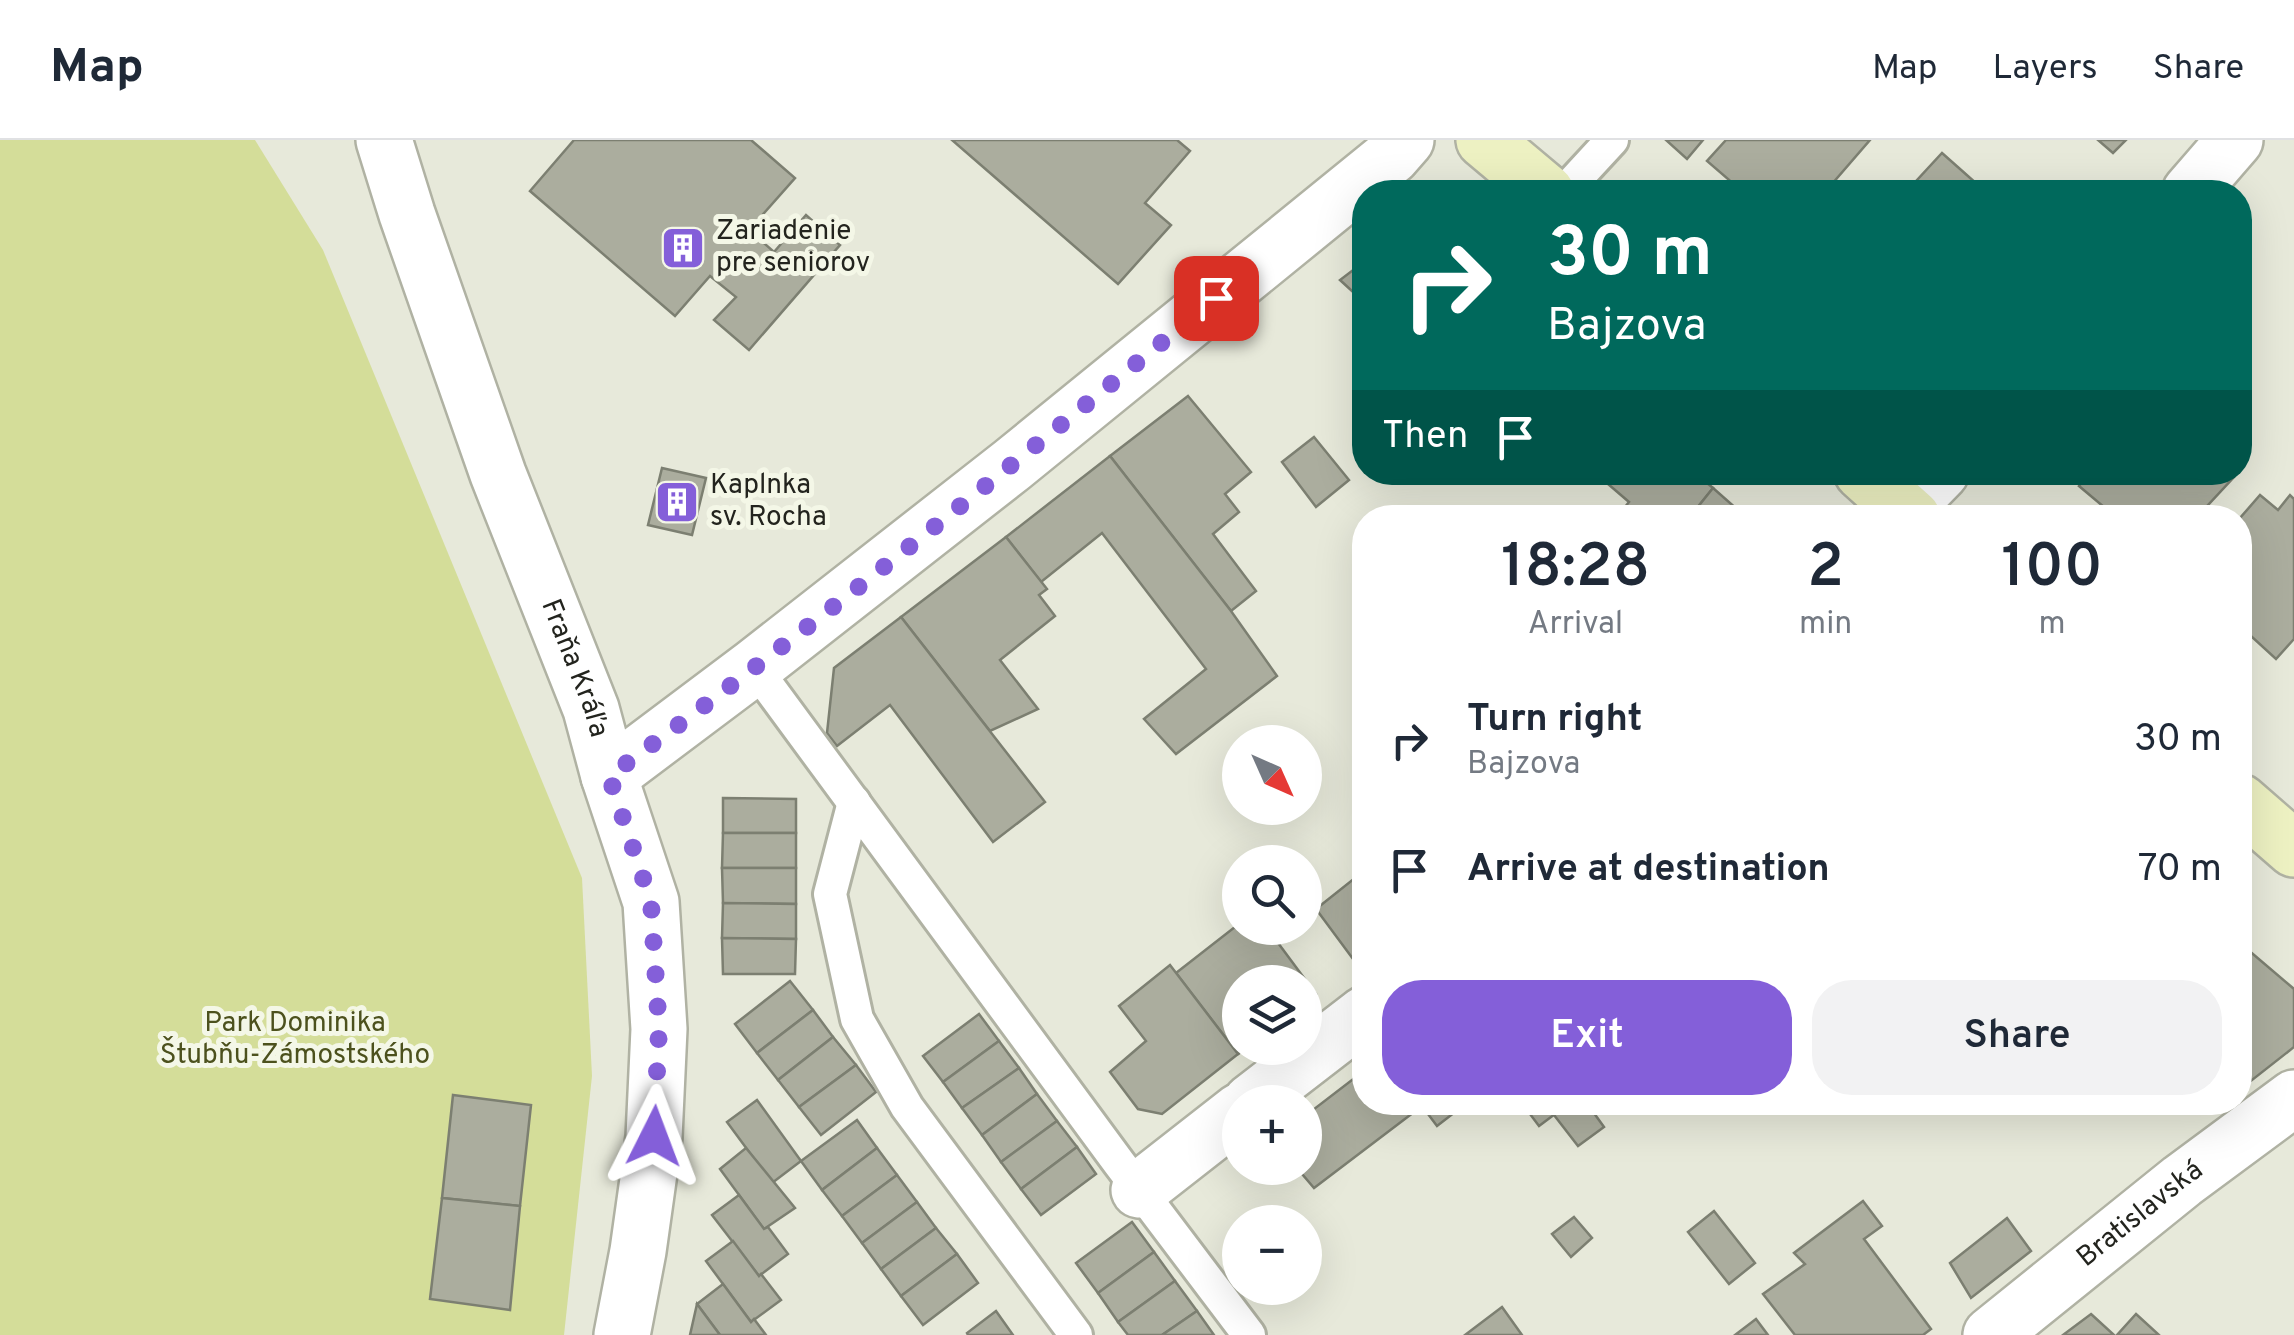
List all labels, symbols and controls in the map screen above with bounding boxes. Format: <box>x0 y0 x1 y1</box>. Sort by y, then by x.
text: Map <box>50 39 144 99</box>
text: Map <box>1872 47 1938 91</box>
text: Layers <box>1993 47 2098 91</box>
text: Share <box>2153 47 2244 91</box>
text: 30 m <box>1547 212 1713 301</box>
place label: Zariadenie pre seniorov <box>716 214 870 282</box>
icon: right <box>1382 220 1512 350</box>
building icon: Zariadenie pre seniorov <box>660 225 706 271</box>
pin <box>1174 256 1259 341</box>
icon: arrive <box>1189 271 1244 326</box>
text: Bajzova <box>1547 299 1706 356</box>
icon: arrive <box>1488 410 1543 465</box>
text: Then <box>1382 413 1468 462</box>
place label: Kaplnka sv. Rocha <box>710 468 827 536</box>
building icon: Kaplnka sv. Rocha <box>654 479 700 525</box>
text: 18:28 <box>1501 532 1650 608</box>
text: 2 <box>1807 532 1844 608</box>
text: 100 <box>2001 532 2103 608</box>
street label: Fraňa Kráľa <box>532 594 616 741</box>
text: Arrival <box>1528 605 1623 645</box>
text: min <box>1799 605 1852 645</box>
text: m <box>2039 605 2066 645</box>
text: Turn right <box>1467 696 1642 745</box>
icon: right <box>1382 713 1437 768</box>
text: 30 m <box>2134 716 2222 765</box>
north arrow <box>1222 725 1322 825</box>
map controls <box>1222 725 1322 1305</box>
text: Bajzova <box>1467 745 1580 785</box>
icon: arrive <box>1382 843 1437 898</box>
button: search <box>1222 845 1322 945</box>
text: Arrive at destination <box>1467 846 1830 895</box>
text: 70 m <box>2138 846 2222 895</box>
button: layers <box>1222 965 1322 1065</box>
button: Exit <box>1382 980 1792 1095</box>
button: Share <box>1812 980 2222 1095</box>
park label: Park Dominika Štubňu-Zámostského <box>160 1006 430 1074</box>
position arrow <box>602 1084 706 1188</box>
button: + <box>1222 1085 1322 1185</box>
street label: Bratislavská <box>2070 1153 2211 1276</box>
button: − <box>1222 1205 1322 1305</box>

